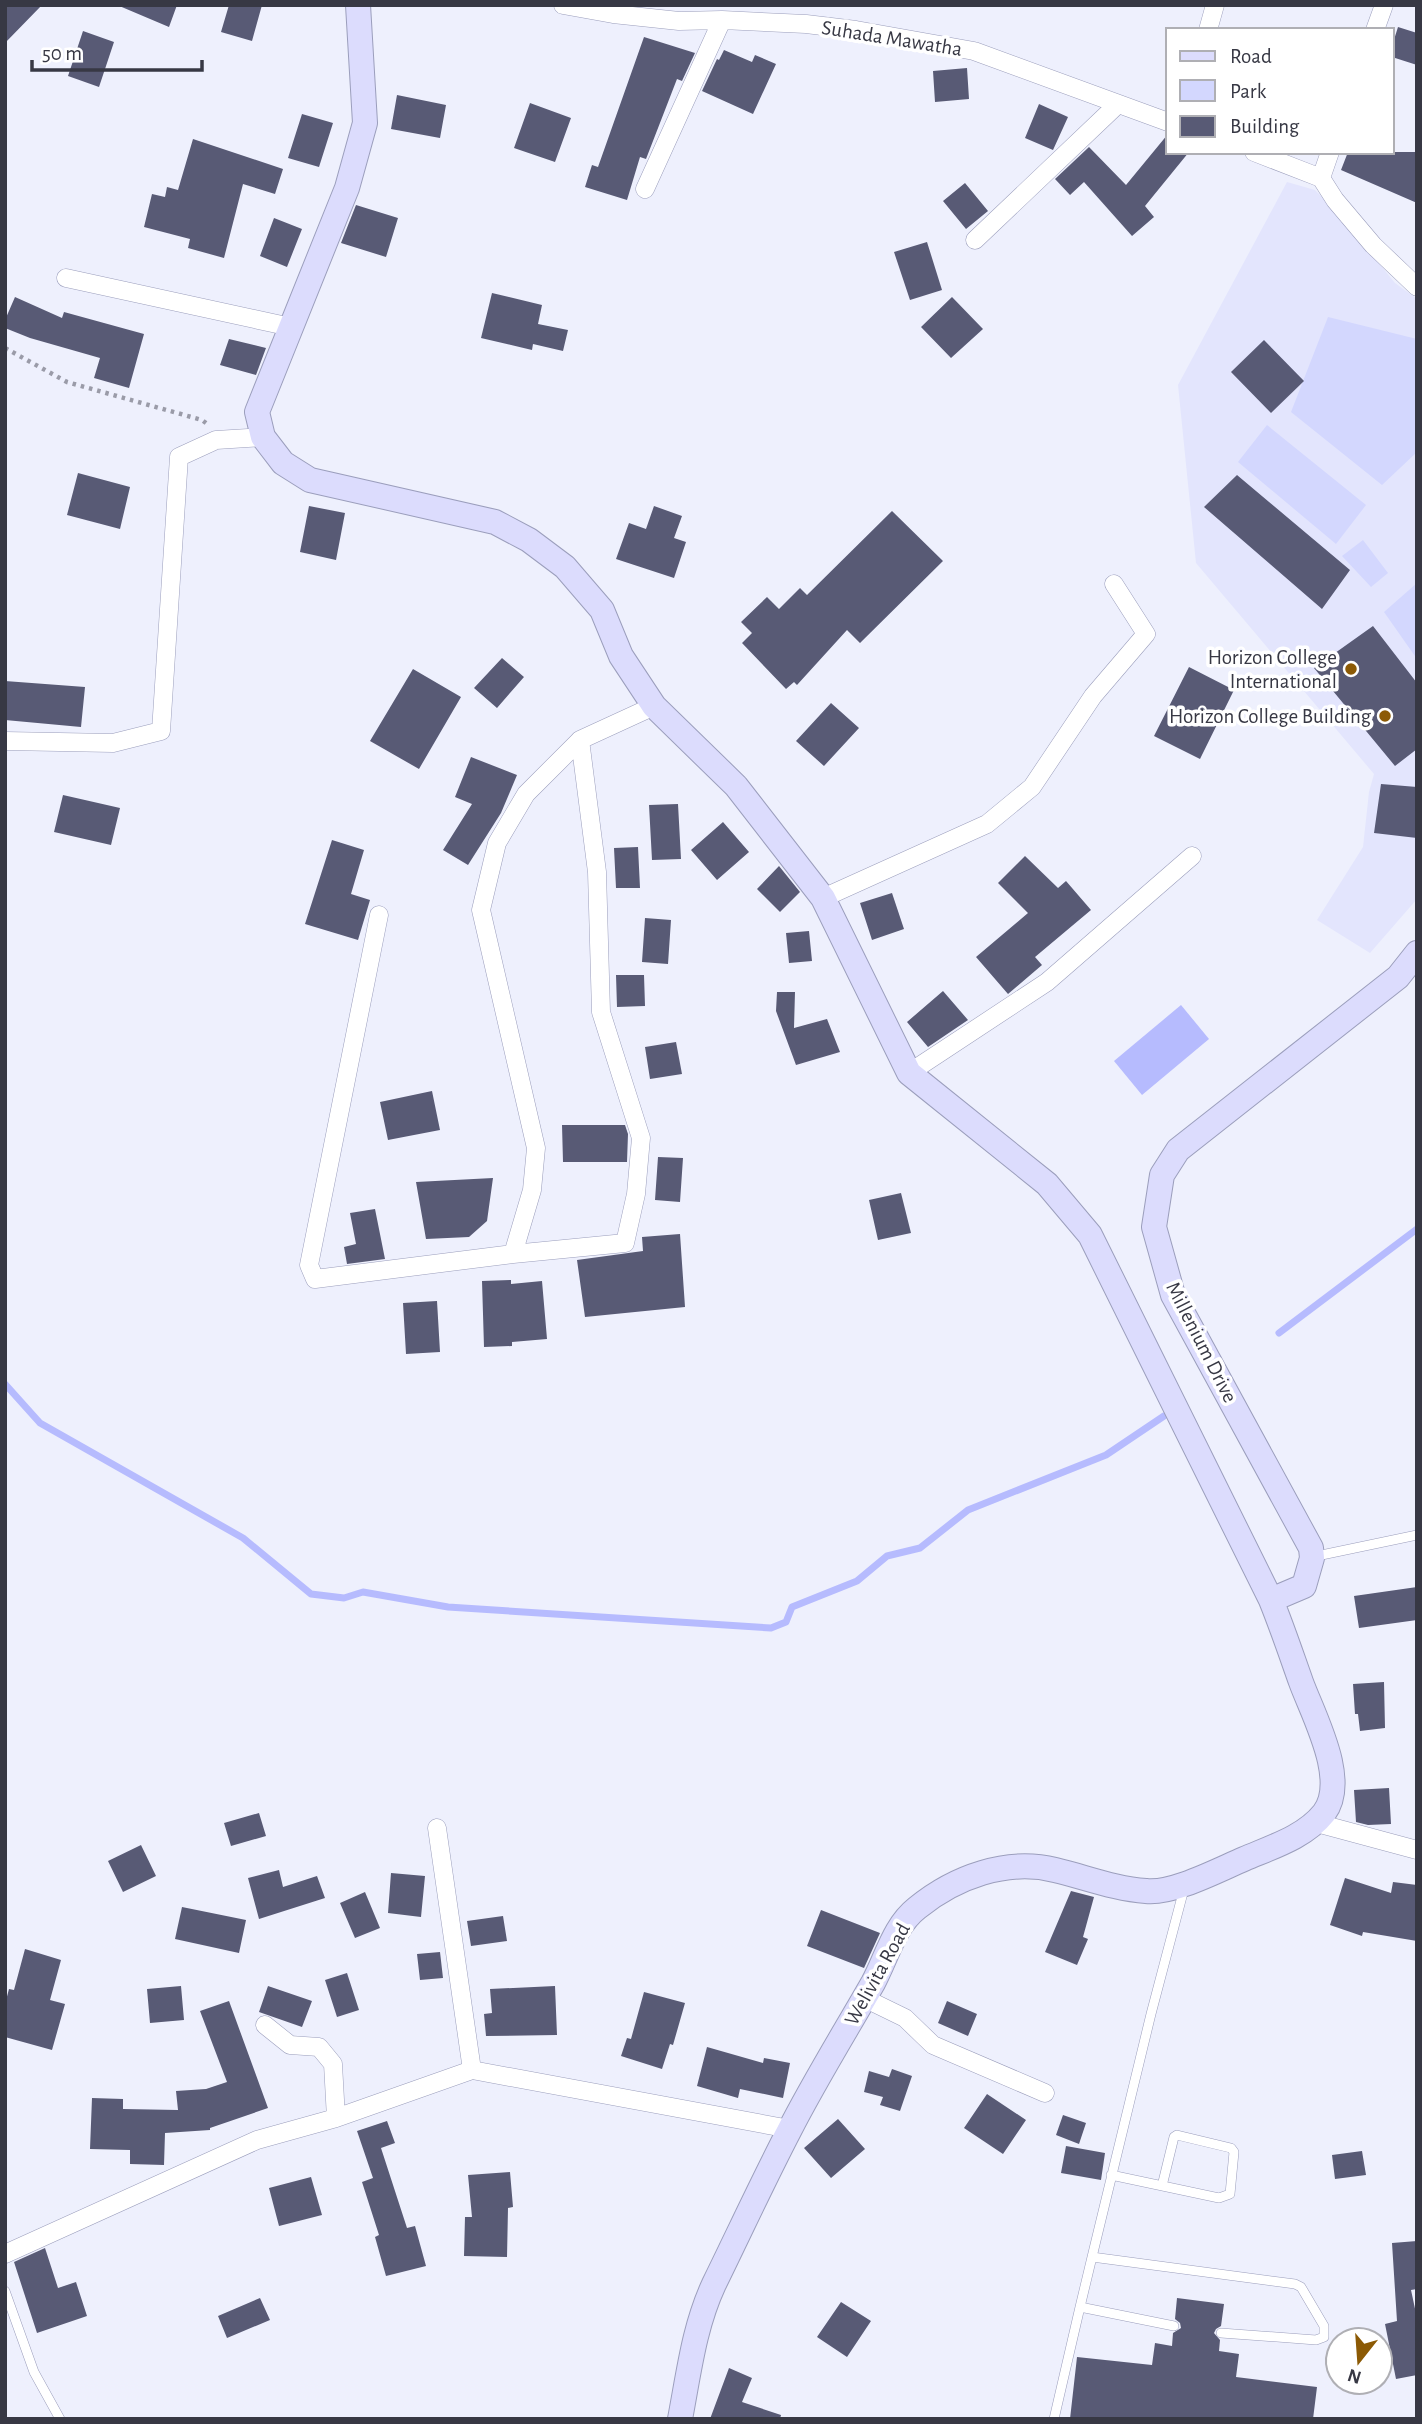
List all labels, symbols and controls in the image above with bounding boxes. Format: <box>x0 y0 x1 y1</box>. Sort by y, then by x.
street label: Suhada Mawatha <box>820 17 964 60</box>
scale bar <box>32 28 201 72</box>
legend <box>1166 28 1394 154</box>
text: 50 m <box>42 43 82 64</box>
text: Road <box>1230 46 1272 67</box>
text: Park <box>1230 81 1267 102</box>
text: Building <box>1230 116 1300 137</box>
place label: Horizon College International <box>1208 647 1337 692</box>
marker: Horizon College International <box>1343 661 1359 677</box>
place label: Horizon College Building <box>1169 706 1372 727</box>
marker: Horizon College Building <box>1377 708 1393 724</box>
street label: Millenium Drive <box>1162 1279 1241 1406</box>
street label: Welivita Road <box>841 1919 914 2029</box>
north arrow <box>1324 2326 1394 2396</box>
text: N <box>1345 2365 1364 2387</box>

